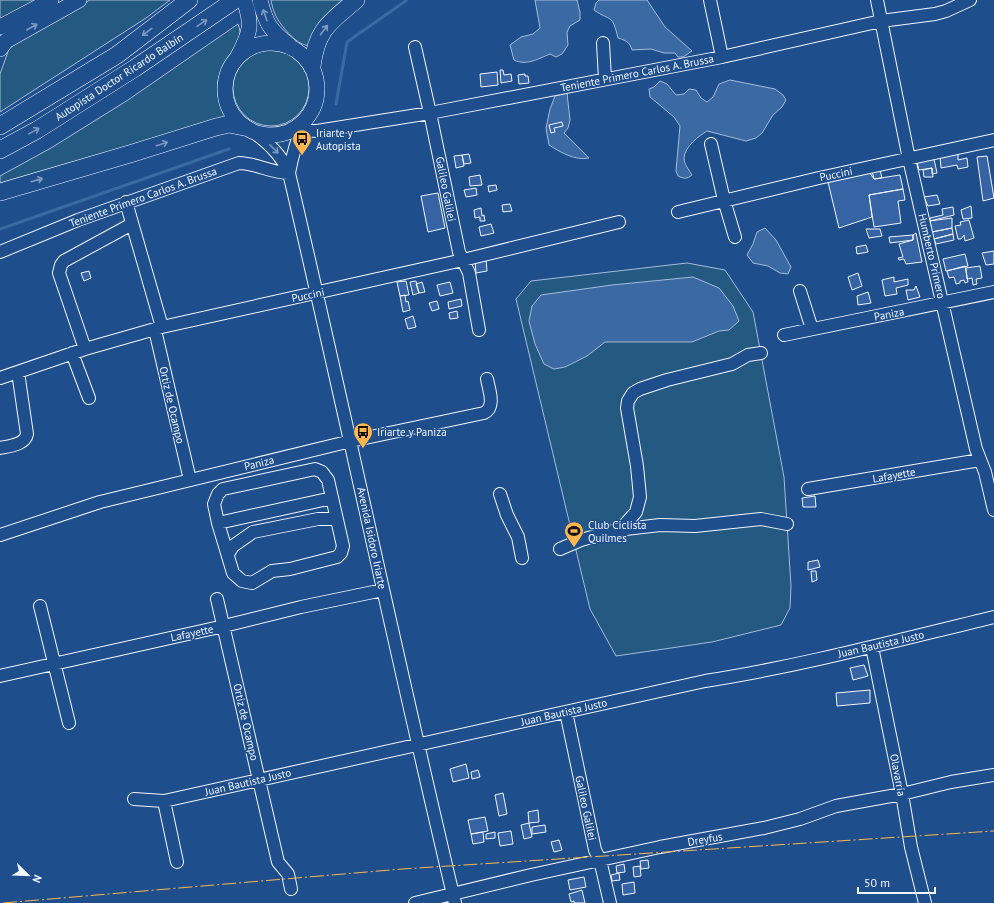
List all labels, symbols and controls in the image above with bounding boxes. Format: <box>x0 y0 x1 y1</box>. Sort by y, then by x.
one-way arrow <box>261 9 268 22</box>
one-way arrow <box>197 19 208 27</box>
one-way arrow <box>26 22 38 30</box>
one-way arrow <box>320 24 328 35</box>
one-way arrow <box>141 28 152 36</box>
street label: Autopista Doctor Ricardo Balbín <box>52 30 186 124</box>
street label: Teniente Primero Carlos A. Brussa <box>559 51 715 95</box>
place label: Iriarte y Autopista <box>316 126 361 153</box>
one-way arrow <box>28 127 40 135</box>
bus stop icon: Iriarte y Autopista <box>291 128 313 156</box>
one-way arrow <box>156 139 168 147</box>
one-way arrow <box>269 144 279 154</box>
street label: Galileo Galilei <box>433 155 459 223</box>
street label: Teniente Primero Carlos A. Brussa <box>67 164 219 230</box>
street label: Puccini <box>818 164 854 184</box>
one-way arrow <box>31 176 44 183</box>
street label: Humberto Primero <box>915 212 949 300</box>
street label: Puccini <box>290 285 326 305</box>
street label: Paniza <box>873 304 905 324</box>
street label: Ortiz de Ocampo <box>156 365 188 445</box>
bus stop icon: Iriarte y Paniza <box>352 421 374 449</box>
place label: Iriarte y Paniza <box>377 425 447 439</box>
street label: Paniza <box>242 453 276 473</box>
street label: Lafayette <box>871 464 917 486</box>
street label: Avenida Isidoro Iriarte <box>354 486 390 591</box>
place label: Club Ciclista Quilmes <box>588 518 646 545</box>
sports icon: Club Ciclista Quilmes <box>563 520 585 548</box>
street label: Lafayette <box>169 622 215 644</box>
street label: Juan Bautista Justo <box>836 627 926 661</box>
street label: Ortiz de Ocampo <box>230 682 262 762</box>
street label: Juan Bautista Justo <box>519 695 609 729</box>
street label: Olavarría <box>887 753 909 797</box>
street label: Juan Bautista Justo <box>203 765 293 799</box>
street label: Galileo Galilei <box>572 774 600 842</box>
street label: Dreyfus <box>686 829 724 849</box>
north arrow <box>8 855 48 895</box>
scale bar <box>858 869 935 895</box>
text: N <box>29 873 45 885</box>
text: 50 m <box>864 875 890 890</box>

